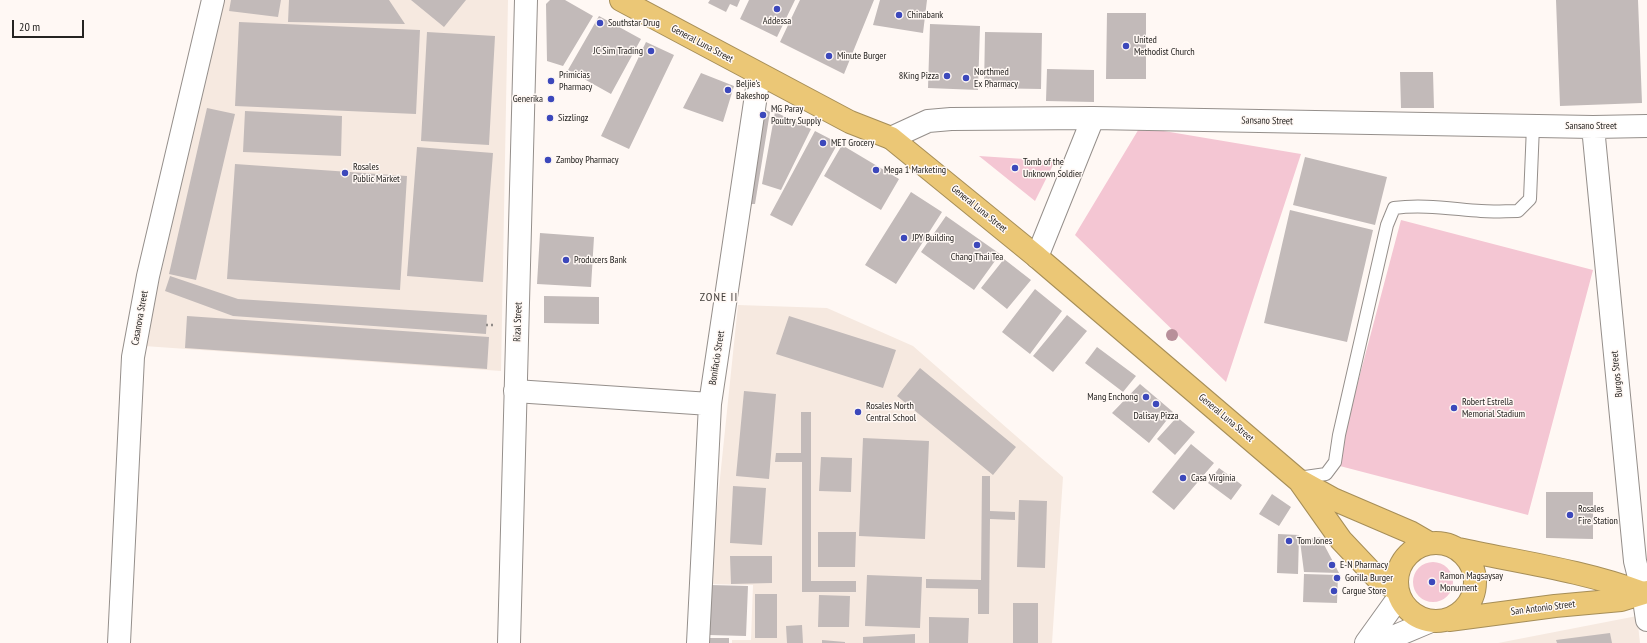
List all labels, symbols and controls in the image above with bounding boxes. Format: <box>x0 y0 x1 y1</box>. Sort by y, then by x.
marker: Addessa <box>772 4 782 14</box>
place label: Chinabank <box>907 9 943 21</box>
marker: Chinabank <box>894 10 904 20</box>
scale bar <box>14 12 86 38</box>
place label: Addessa <box>763 15 791 27</box>
place label: Southstar Drug <box>608 17 660 29</box>
marker: Southstar Drug <box>595 18 605 28</box>
text: 20 m <box>19 19 40 34</box>
street label: General Luna Street <box>669 23 735 65</box>
place label: United Methodist Church <box>1134 34 1195 58</box>
marker: United Methodist Church <box>1121 41 1131 51</box>
place label: JC Sim Trading <box>593 45 643 57</box>
marker: JC Sim Trading <box>646 46 656 56</box>
place label: Minute Burger <box>837 50 886 62</box>
marker: Minute Burger <box>824 51 834 61</box>
place label: Northmed Ex Pharmacy <box>974 66 1018 90</box>
place label: Primicias Pharmacy <box>559 69 592 92</box>
place label: 8King Pizza <box>899 70 939 82</box>
marker: 8King Pizza <box>942 71 952 81</box>
marker: Northmed Ex Pharmacy <box>961 73 971 83</box>
marker: Primicias Pharmacy <box>546 76 556 86</box>
place label: Beljie's Bakeshop <box>736 78 769 102</box>
marker: Beljie's Bakeshop <box>723 85 733 95</box>
place label: Generika <box>513 93 543 105</box>
marker: Generika <box>546 94 556 104</box>
place label: MG Paray Poultry Supply <box>771 103 821 126</box>
marker: MG Paray Poultry Supply <box>758 110 768 120</box>
place label: Sizzlingz <box>558 112 588 124</box>
marker: Sizzlingz <box>545 113 555 123</box>
street label: Sansano Street <box>1241 115 1293 127</box>
street label: Sansano Street <box>1565 120 1617 132</box>
place label: MET Grocery <box>831 137 874 149</box>
marker: MET Grocery <box>818 138 828 148</box>
place label: Zamboy Pharmacy <box>556 154 619 166</box>
marker: Zamboy Pharmacy <box>543 155 553 165</box>
place label: Tomb of the Unknown Soldier <box>1023 156 1082 180</box>
place label: Rosales Public Market <box>353 161 400 184</box>
marker: Tomb of the Unknown Soldier <box>1010 163 1020 173</box>
place label: Mega 1 Marketing <box>884 164 946 176</box>
marker: Mega 1 Marketing <box>871 165 881 175</box>
marker: Rosales Public Market <box>340 168 350 178</box>
street label: General Luna Street <box>949 183 1009 235</box>
place label: JPY Building <box>912 232 954 244</box>
marker: JPY Building <box>899 233 909 243</box>
marker: Chang Thai Tea <box>972 240 982 250</box>
place label: Chang Thai Tea <box>951 251 1003 263</box>
place label: Producers Bank <box>574 254 627 266</box>
marker: Producers Bank <box>561 255 571 265</box>
street label: Casanova Street <box>129 290 151 346</box>
district label: ZONE II <box>700 291 738 305</box>
street label: Rizal Street <box>511 302 525 342</box>
street label: Bonifacio Street <box>707 330 727 386</box>
street label: Burgos Street <box>1609 350 1625 398</box>
place label: Mang Enchong <box>1087 391 1138 403</box>
street label: General Luna Street <box>1196 391 1256 445</box>
marker: Mang Enchong <box>1141 392 1151 402</box>
place label: Robert Estrella Memorial Stadium <box>1462 396 1525 420</box>
marker: Dalisay Pizza <box>1151 399 1161 409</box>
place label: Rosales North Central School <box>866 400 916 424</box>
marker: Robert Estrella Memorial Stadium <box>1449 403 1459 413</box>
marker: Rosales North Central School <box>853 407 863 417</box>
place label: Dalisay Pizza <box>1134 410 1178 422</box>
place label: Casa Virginia <box>1191 472 1236 484</box>
marker: Casa Virginia <box>1178 473 1188 483</box>
place label: Rosales Fire Station <box>1578 503 1618 526</box>
marker: Rosales Fire Station <box>1565 510 1575 520</box>
place label: Tom Jones <box>1297 535 1332 547</box>
marker: Tom Jones <box>1284 536 1294 546</box>
place label: E-N Pharmacy <box>1340 559 1388 571</box>
marker: E-N Pharmacy <box>1327 560 1337 570</box>
place label: Ramon Magsaysay Monument <box>1440 570 1503 594</box>
place label: Gorilla Burger <box>1345 572 1393 584</box>
marker: Gorilla Burger <box>1332 573 1342 583</box>
marker: Ramon Magsaysay Monument <box>1427 577 1437 587</box>
place label: Cargue Store <box>1342 585 1386 597</box>
marker: Cargue Store <box>1329 586 1339 596</box>
street label: San Antonio Street <box>1510 598 1576 618</box>

